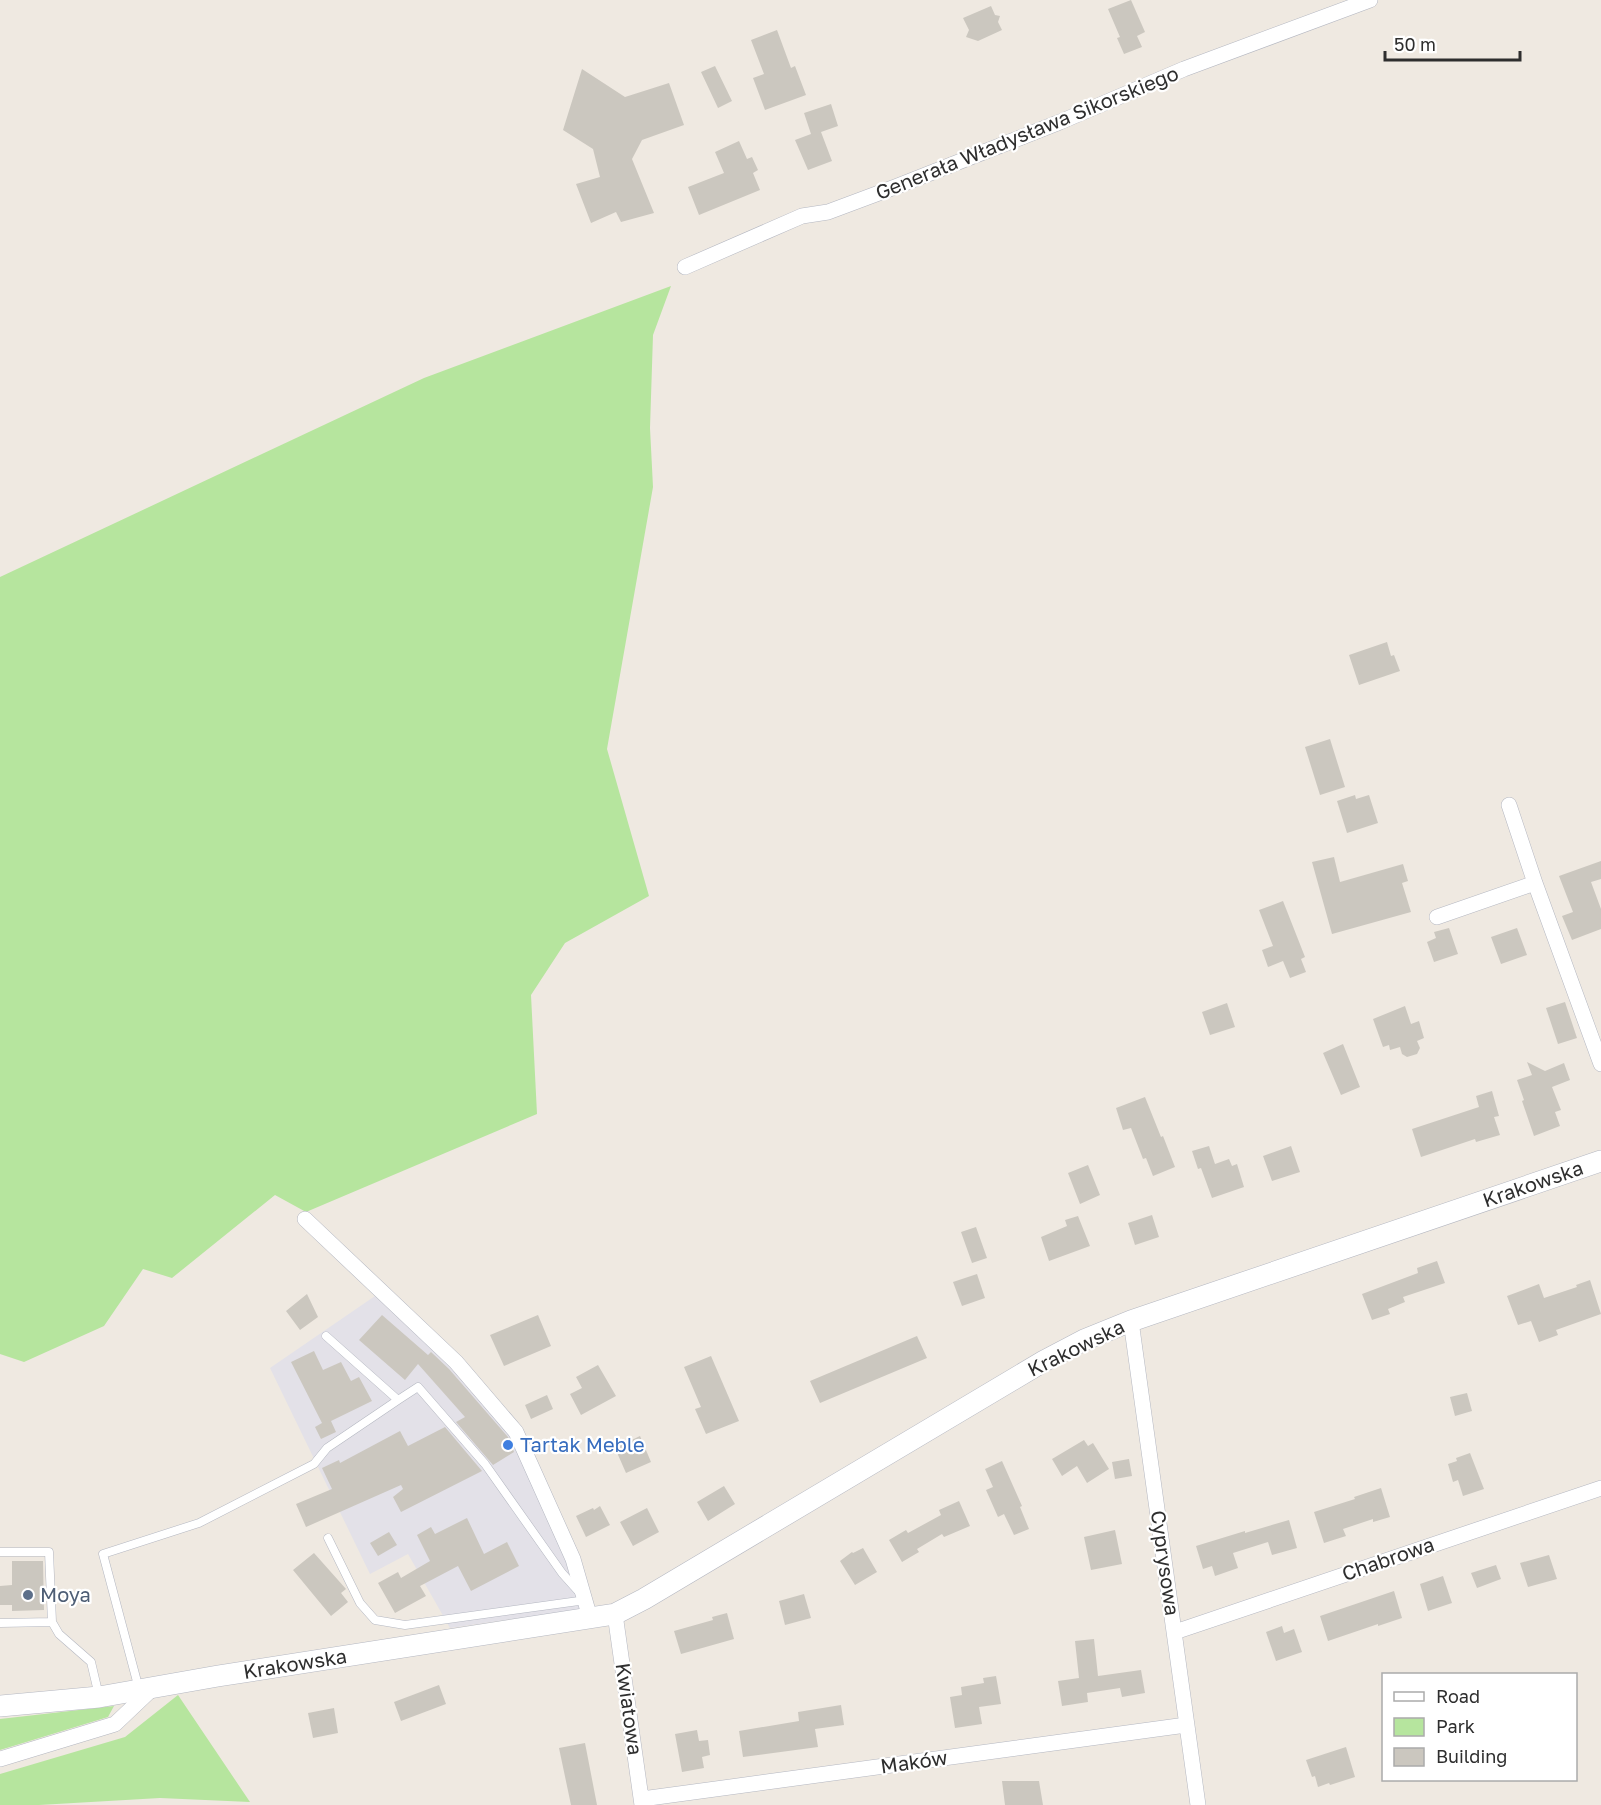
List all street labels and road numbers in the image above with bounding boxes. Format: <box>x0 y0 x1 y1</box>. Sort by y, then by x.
street label: Generała Władysława Sikorskiego <box>872 60 1182 204</box>
street label: Krakowska <box>1479 1155 1586 1211</box>
street label: Krakowska <box>1023 1313 1128 1381</box>
street label: Cyprysowa <box>1147 1509 1185 1617</box>
street label: Chabrowa <box>1338 1531 1437 1585</box>
street label: Krakowska <box>241 1643 348 1683</box>
street label: Kwiatowa <box>612 1661 648 1756</box>
street label: Maków <box>879 1744 949 1778</box>

